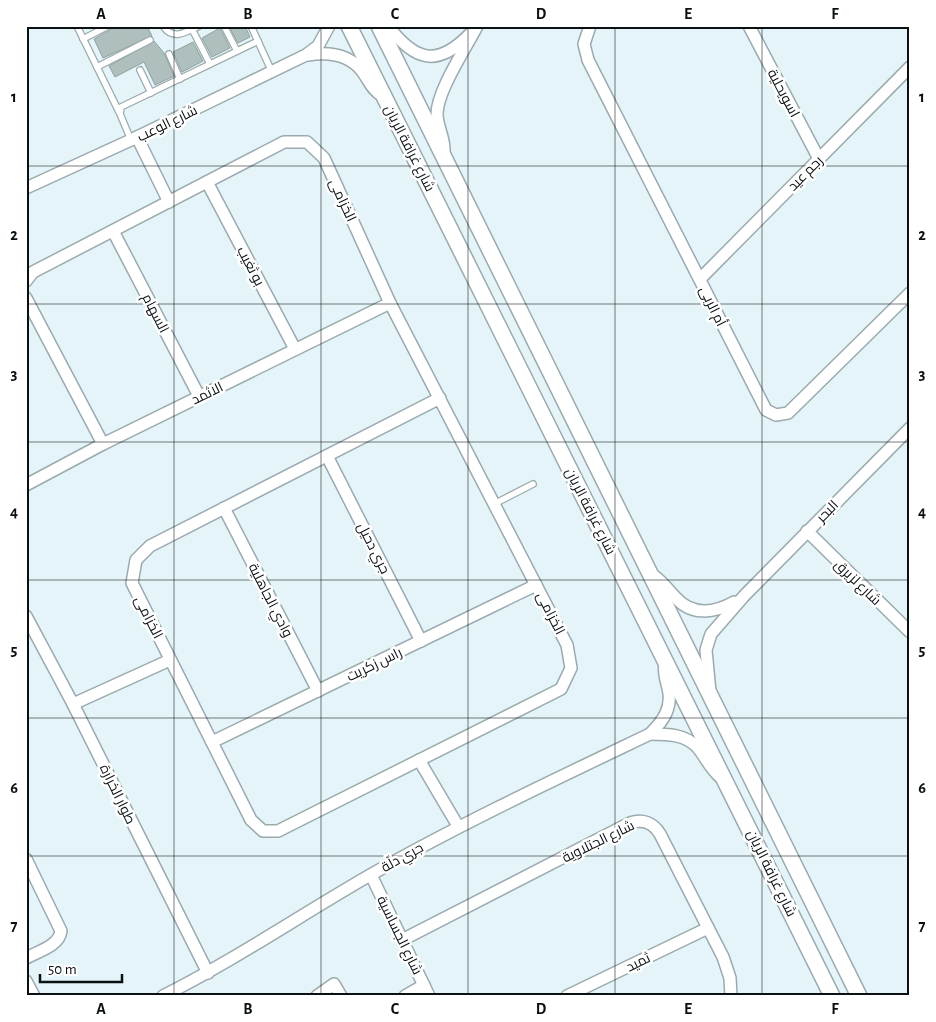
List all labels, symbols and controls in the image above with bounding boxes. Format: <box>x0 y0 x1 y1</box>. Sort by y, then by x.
text: A <box>96 6 106 22</box>
text: B <box>243 6 253 22</box>
text: C <box>391 6 400 22</box>
text: D <box>536 6 547 22</box>
text: E <box>684 6 692 22</box>
text: F <box>831 6 839 22</box>
street label: اسويحلية <box>765 67 802 120</box>
text: 1 <box>11 89 17 105</box>
text: 1 <box>919 89 925 105</box>
street label: شارع الوعب <box>135 103 200 145</box>
street label: شارع غرافة الريان <box>380 103 437 194</box>
street label: رجم عيد <box>786 154 827 195</box>
street label: الخزامى <box>326 177 358 224</box>
text: 2 <box>10 227 18 243</box>
text: 2 <box>918 227 926 243</box>
street label: بو ثغيب <box>234 244 266 288</box>
street label: أم الربى <box>695 283 731 330</box>
street label: السهام <box>138 292 171 336</box>
text: 3 <box>11 366 18 382</box>
text: 3 <box>919 366 926 382</box>
street label: الاثمد <box>189 380 226 408</box>
street label: شارع غرافة الريان <box>561 466 618 557</box>
street label: البحر <box>813 498 841 526</box>
text: 4 <box>10 504 18 520</box>
text: 4 <box>918 504 926 520</box>
street label: جري دحيل <box>351 521 392 578</box>
street label: شارع لزيرق <box>831 557 883 609</box>
street label: وادي الجاهلية <box>242 561 295 641</box>
street label: الخزامى <box>534 590 567 637</box>
street label: الخزامى <box>132 594 165 641</box>
text: 5 <box>11 642 18 658</box>
text: 5 <box>919 642 926 658</box>
street label: راس زكريت <box>345 646 404 684</box>
street label: طوار الخرارة <box>97 763 137 826</box>
text: 6 <box>10 780 18 796</box>
text: 6 <box>918 780 926 796</box>
street label: شارع الجتلاوية <box>560 818 637 866</box>
street label: شارع غرافة الريان <box>743 828 798 920</box>
street label: جري دلّة <box>378 838 428 879</box>
street label: شارع الجساسية <box>373 894 424 977</box>
text: 7 <box>11 918 18 934</box>
text: 7 <box>919 918 926 934</box>
street label: ثميد <box>624 951 653 975</box>
scale bar <box>40 952 122 984</box>
text: 50 m <box>48 962 77 977</box>
text: A <box>96 1001 106 1017</box>
text: B <box>243 1001 253 1017</box>
text: C <box>391 1001 400 1017</box>
text: D <box>536 1001 547 1017</box>
text: E <box>684 1001 692 1017</box>
text: F <box>831 1001 839 1017</box>

